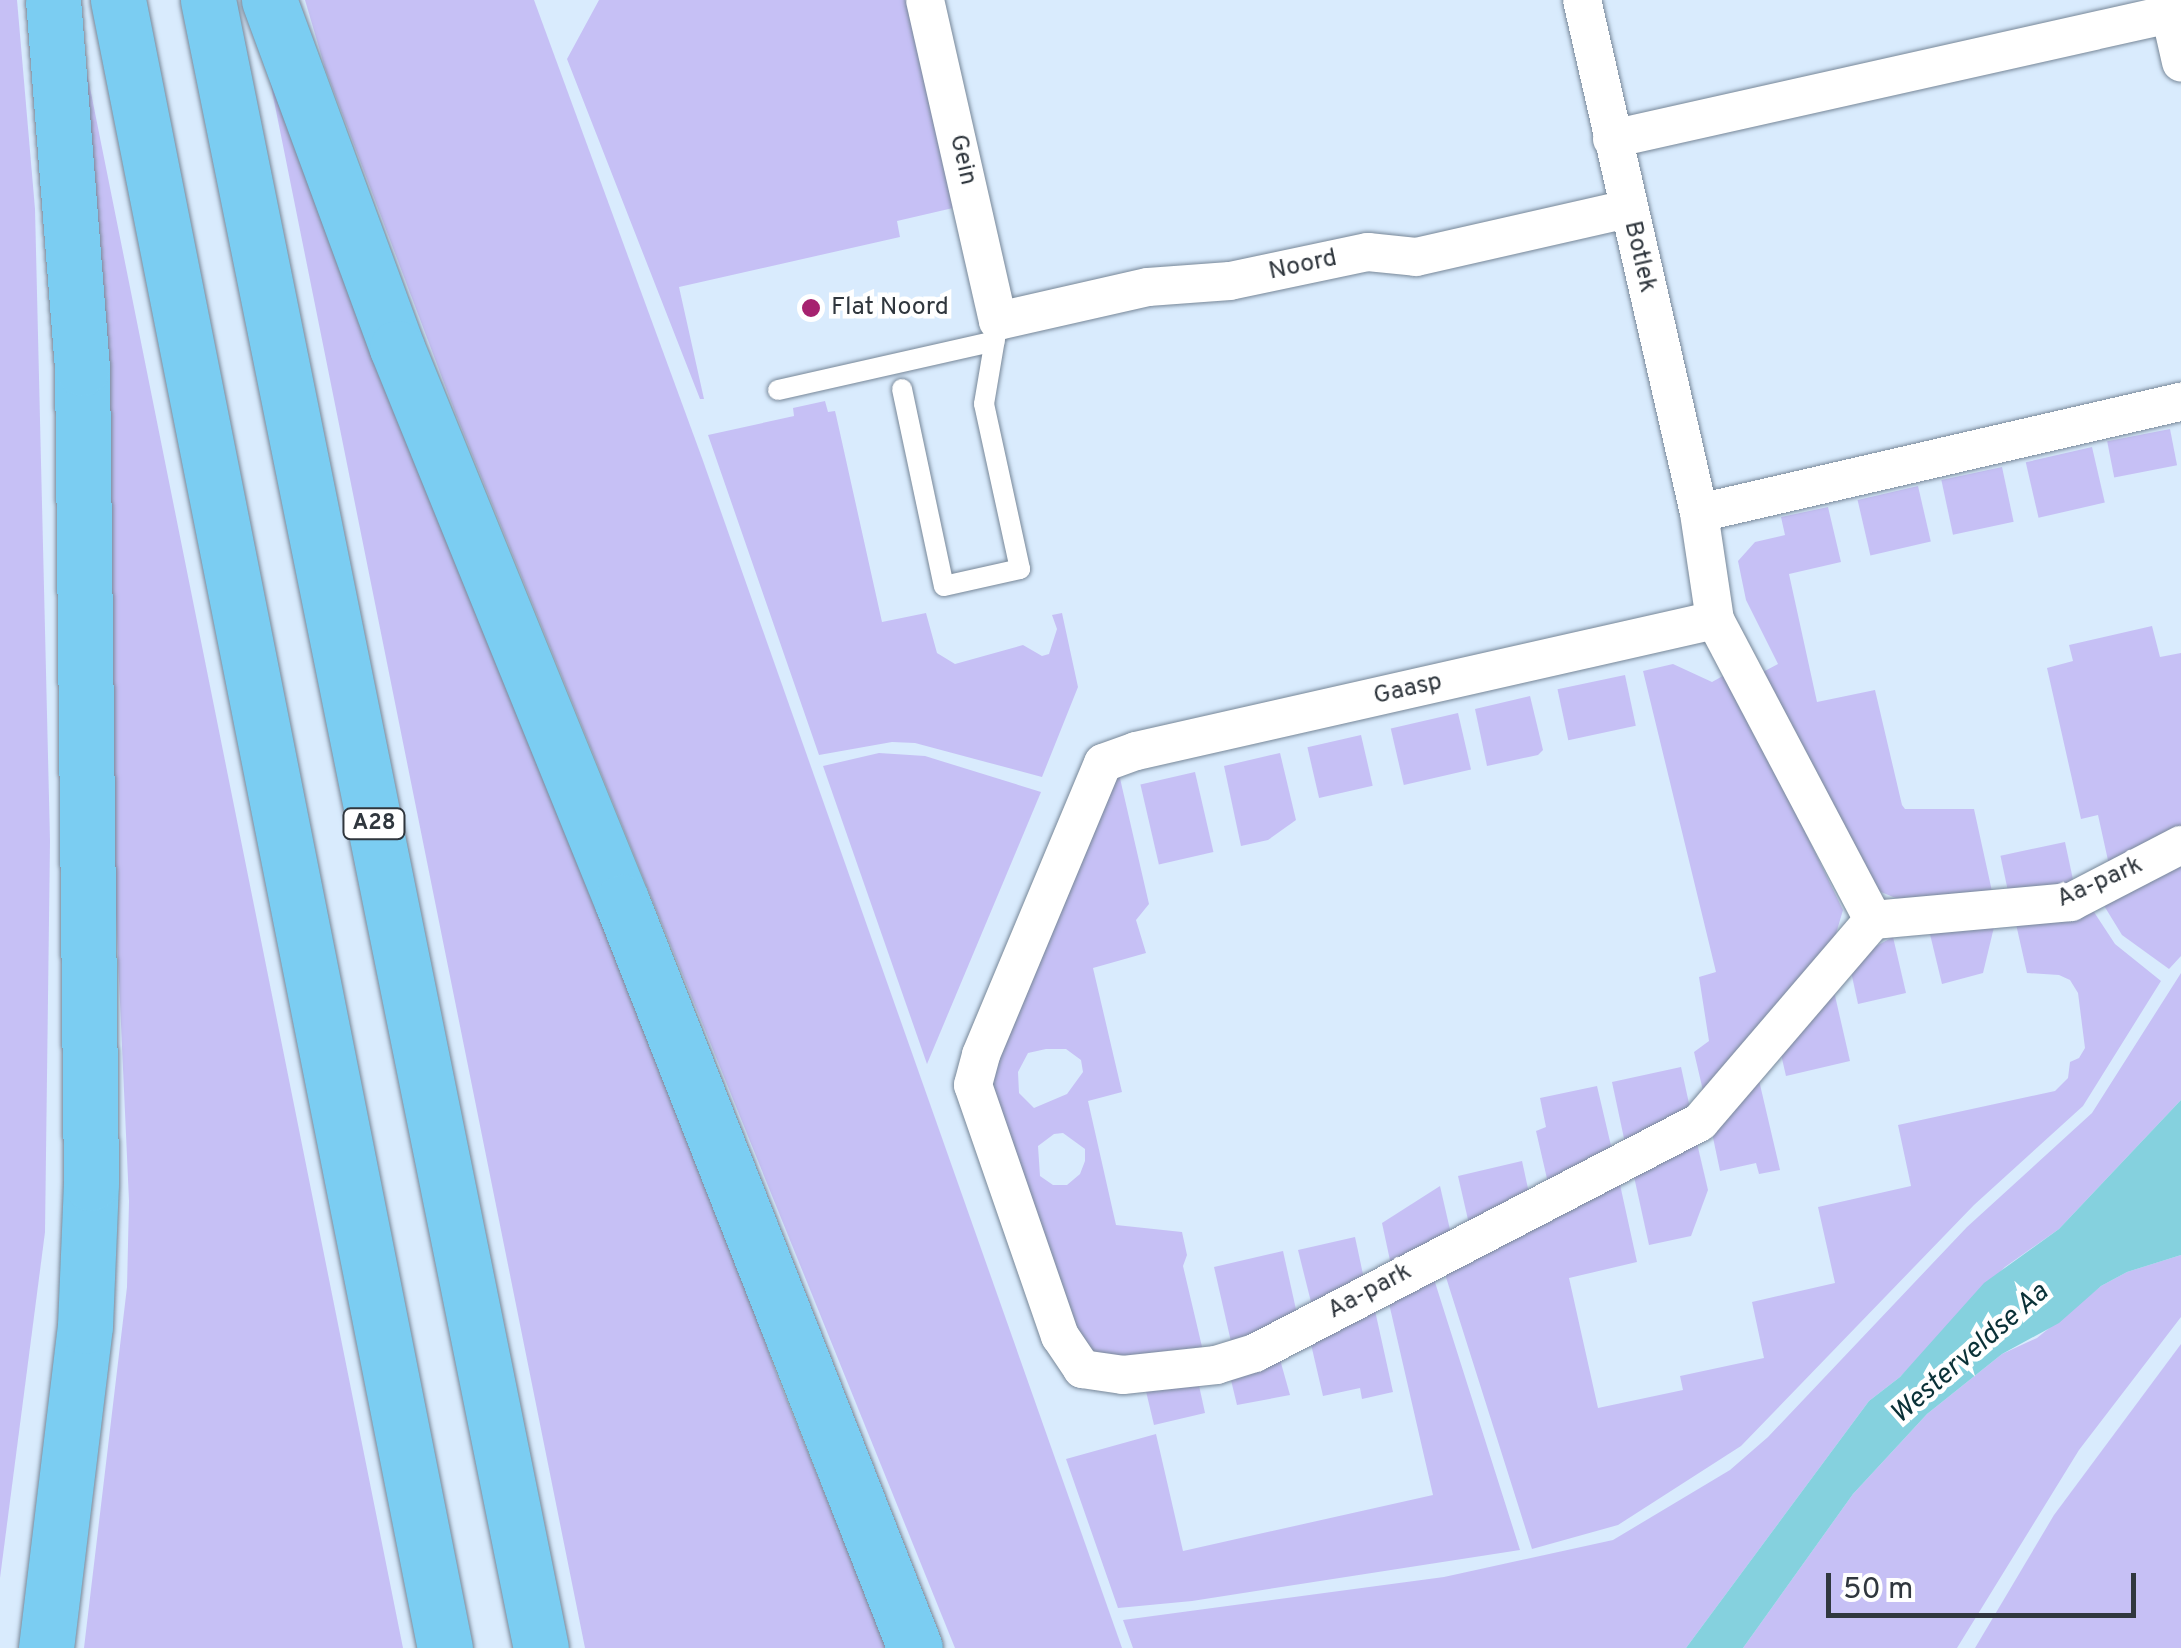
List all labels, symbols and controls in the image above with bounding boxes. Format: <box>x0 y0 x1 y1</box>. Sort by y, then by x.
street label: Gein <box>942 132 982 188</box>
street label: Botlek <box>1616 218 1662 296</box>
street label: Noord <box>1266 244 1340 288</box>
place label: Flat Noord <box>831 293 949 323</box>
marker: Flat Noord <box>800 297 822 319</box>
street label: Gaasp <box>1371 668 1445 712</box>
road number: A28 <box>342 807 406 841</box>
street label: Aa-park <box>2052 851 2148 915</box>
street label: Aa-park <box>1323 1257 1417 1327</box>
water label: Westerveldse Aa <box>1884 1276 2056 1432</box>
scale bar <box>1831 1553 2141 1615</box>
text: 50 m <box>1843 1572 1913 1609</box>

